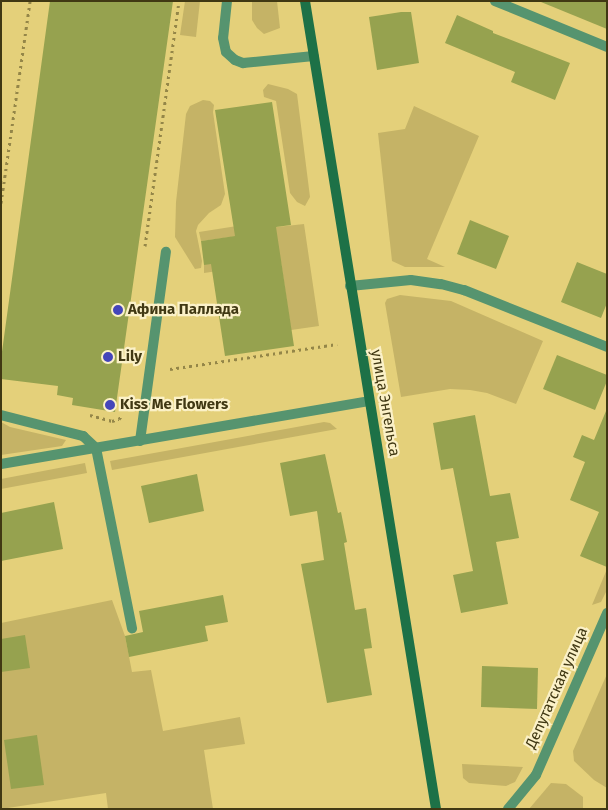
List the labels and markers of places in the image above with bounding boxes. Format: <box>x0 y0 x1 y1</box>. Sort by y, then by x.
place label: Афина Паллада <box>128 301 239 319</box>
marker: Афина Паллада <box>112 304 124 316</box>
place label: Lily <box>118 348 142 366</box>
marker: Lily <box>102 351 114 363</box>
place label: Kiss Me Flowers <box>120 396 228 414</box>
marker: Kiss Me Flowers <box>104 399 116 411</box>

